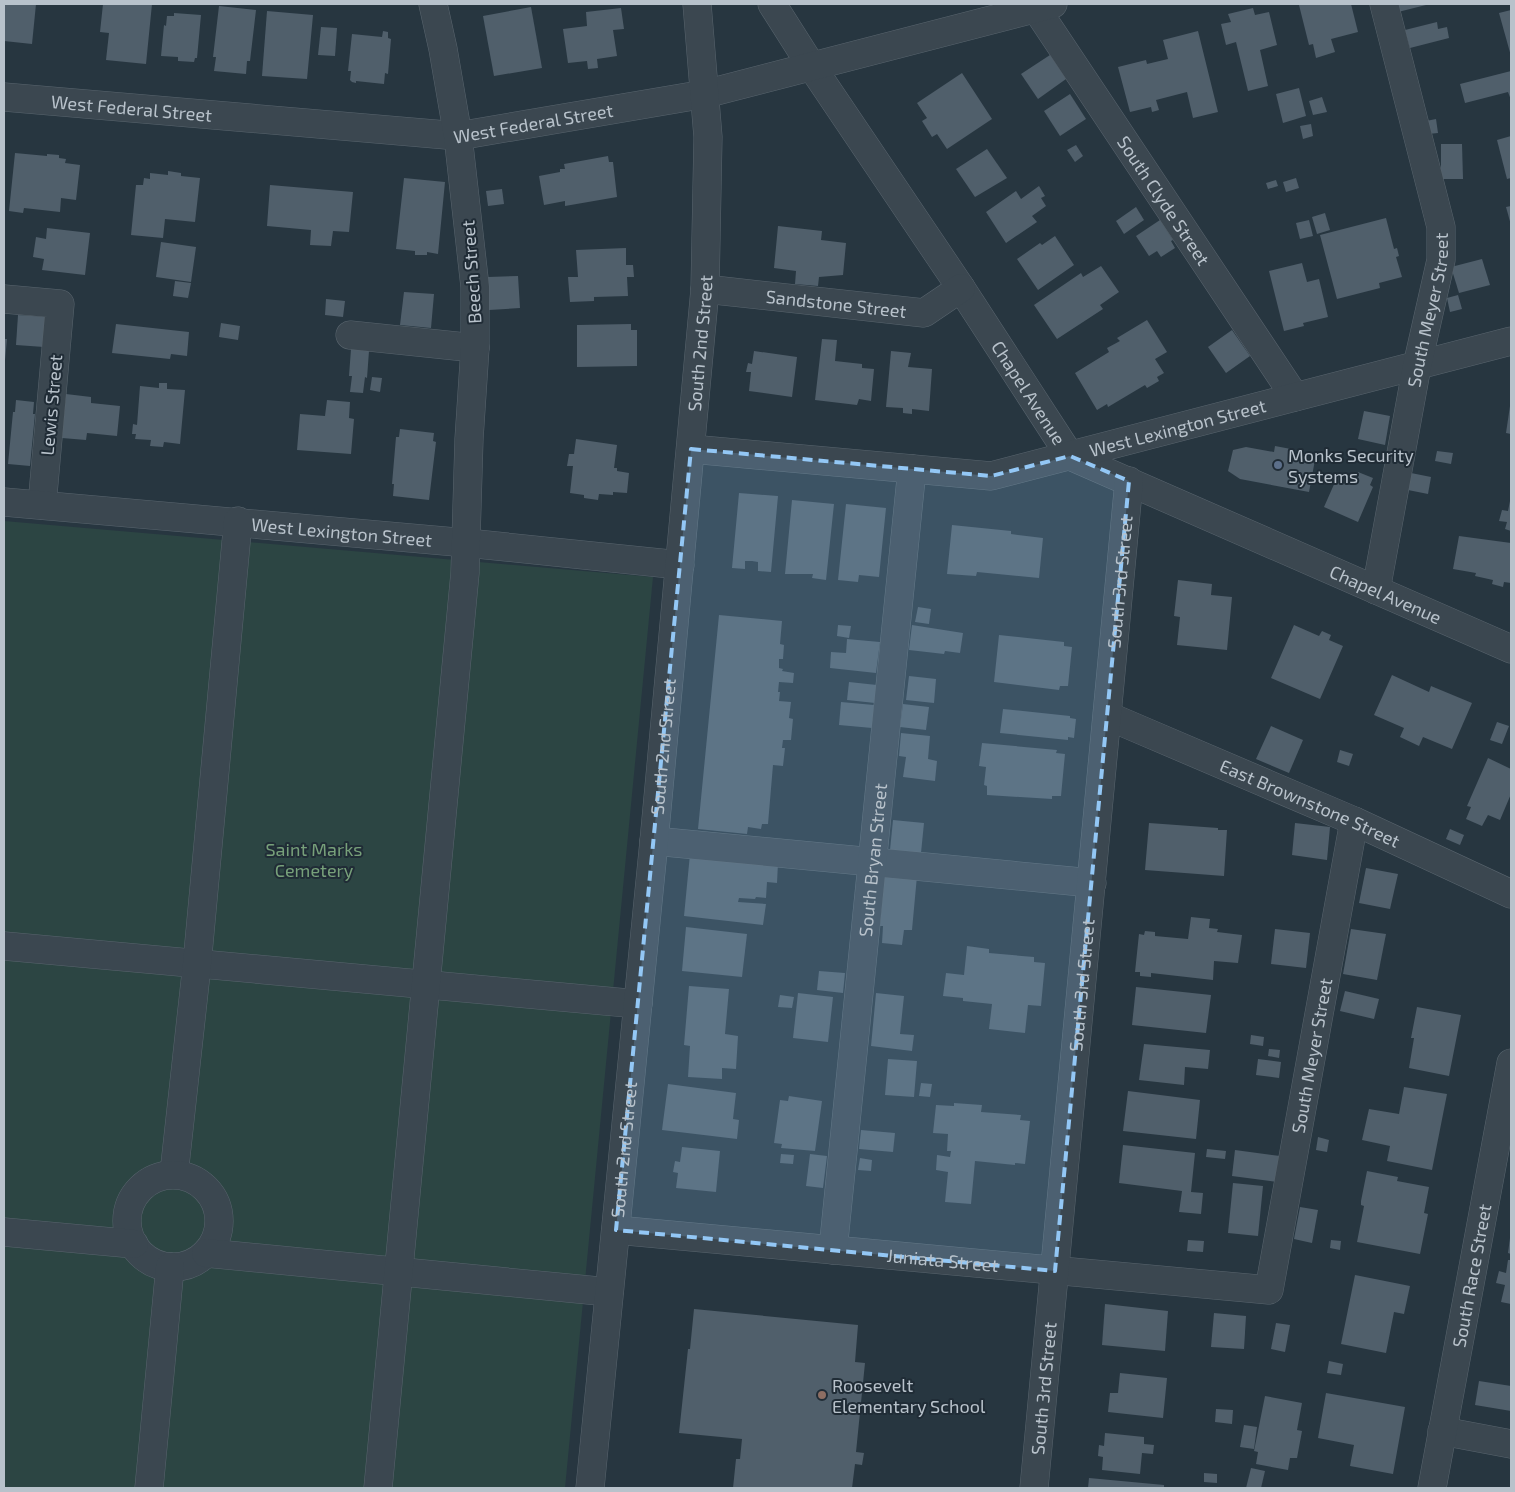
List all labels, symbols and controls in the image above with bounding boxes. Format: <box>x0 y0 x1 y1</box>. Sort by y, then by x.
street label: West Federal Street <box>50 90 213 126</box>
street label: West Federal Street <box>452 99 615 148</box>
street label: South Clyde Street <box>1113 132 1215 269</box>
street label: Beech Street <box>456 219 486 325</box>
street label: South Meyer Street <box>1402 233 1452 389</box>
street label: South 2nd Street <box>683 275 716 412</box>
street label: Sandstone Street <box>765 285 908 322</box>
street label: Chapel Avenue <box>987 337 1071 449</box>
street label: Lewis Street <box>36 353 66 456</box>
street label: West Lexington Street <box>1087 394 1268 461</box>
place label: Monks Security Systems <box>1288 444 1414 487</box>
marker: Monks Security Systems <box>1272 459 1284 471</box>
street label: West Lexington Street <box>250 513 433 551</box>
street label: South 3rd Street <box>1102 514 1137 649</box>
street label: Chapel Avenue <box>1326 560 1445 628</box>
street label: South 2nd Street <box>645 677 680 816</box>
street label: East Brownstone Street <box>1217 754 1404 852</box>
street label: South Bryan Street <box>854 782 891 938</box>
park label: Saint Marks Cemetery <box>266 838 362 881</box>
street label: South 3rd Street <box>1064 918 1099 1053</box>
street label: South Meyer Street <box>1287 976 1336 1135</box>
street label: South 2nd Street <box>606 1080 641 1219</box>
street label: South Race Street <box>1447 1202 1496 1349</box>
street label: Juniata Street <box>886 1244 1000 1276</box>
street label: South 3rd Street <box>1026 1321 1061 1456</box>
place label: Roosevelt Elementary School <box>832 1374 986 1417</box>
marker: Roosevelt Elementary School <box>816 1389 828 1401</box>

